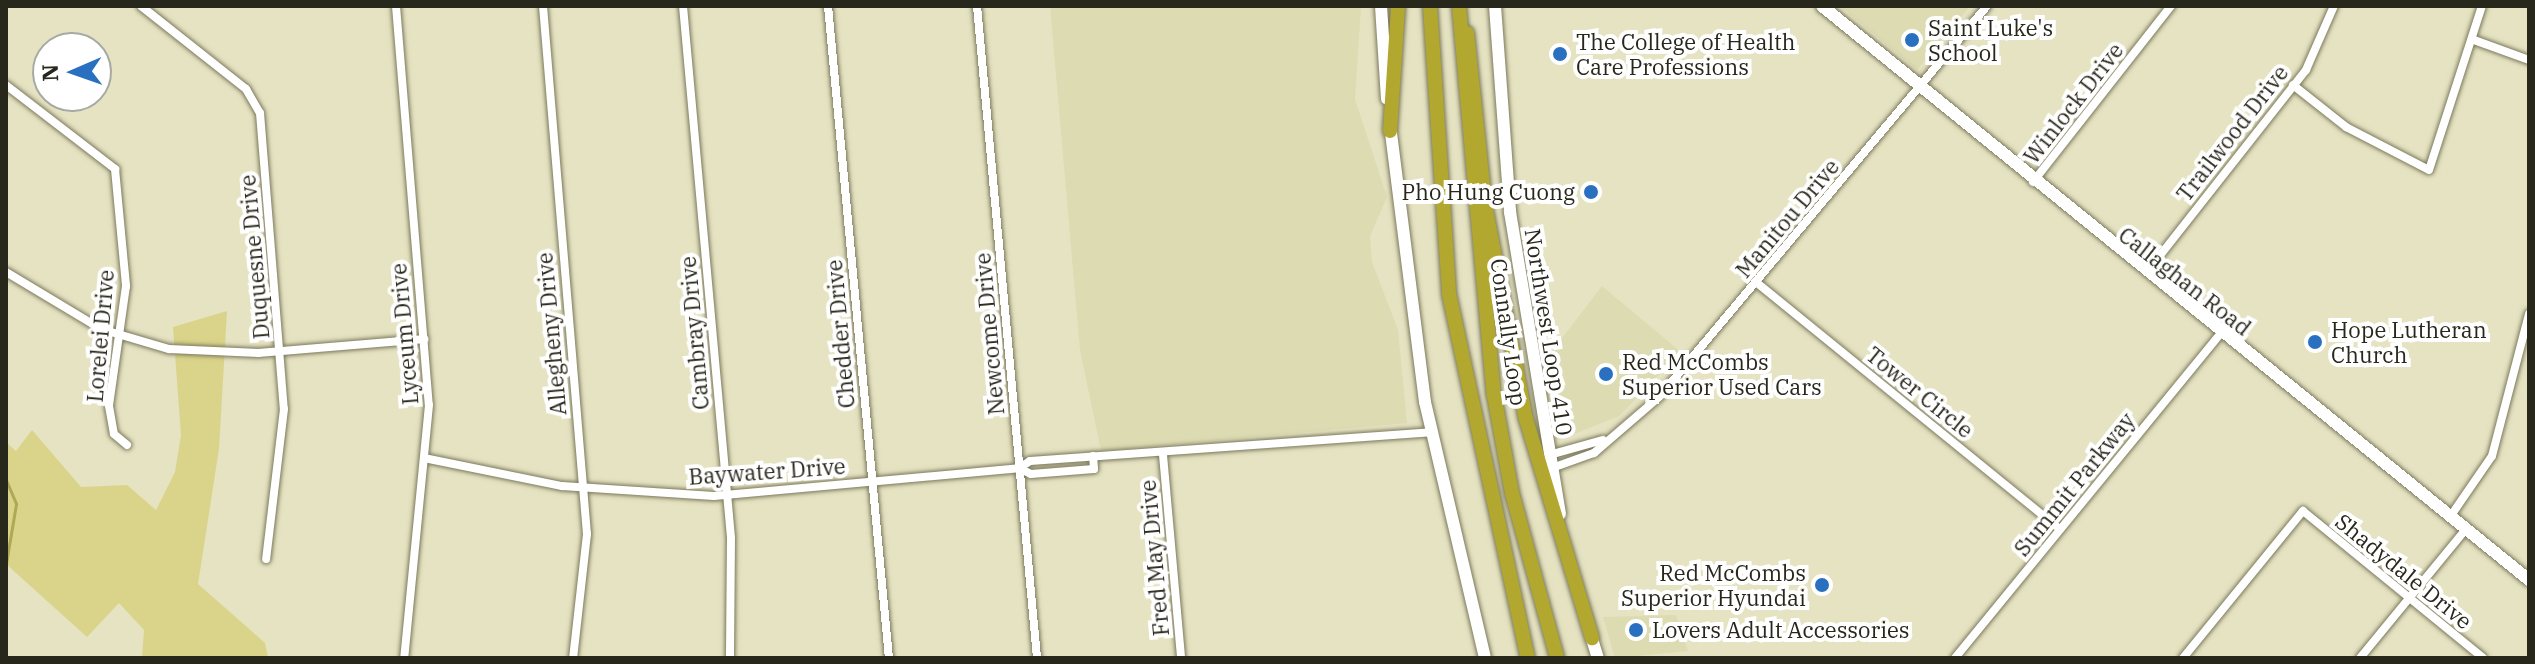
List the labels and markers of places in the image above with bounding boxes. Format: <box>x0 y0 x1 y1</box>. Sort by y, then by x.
place label: Saint Luke's School <box>1928 14 2053 66</box>
place label: The College of Health Care Professions <box>1576 28 1795 80</box>
marker: Saint Luke's School <box>1903 31 1921 49</box>
marker: The College of Health Care Professions <box>1551 45 1569 63</box>
place label: Pho Hung Cuong <box>1402 179 1575 205</box>
marker: Pho Hung Cuong <box>1582 183 1600 201</box>
place label: Hope Lutheran Church <box>2331 316 2487 368</box>
marker: Hope Lutheran Church <box>2306 333 2324 351</box>
place label: Red McCombs Superior Used Cars <box>1622 348 1822 400</box>
marker: Red McCombs Superior Used Cars <box>1597 365 1615 383</box>
place label: Red McCombs Superior Hyundai <box>1621 559 1806 610</box>
marker: Red McCombs Superior Hyundai <box>1813 576 1831 594</box>
place label: Lovers Adult Accessories <box>1652 617 1910 643</box>
marker: Lovers Adult Accessories <box>1627 621 1645 639</box>

